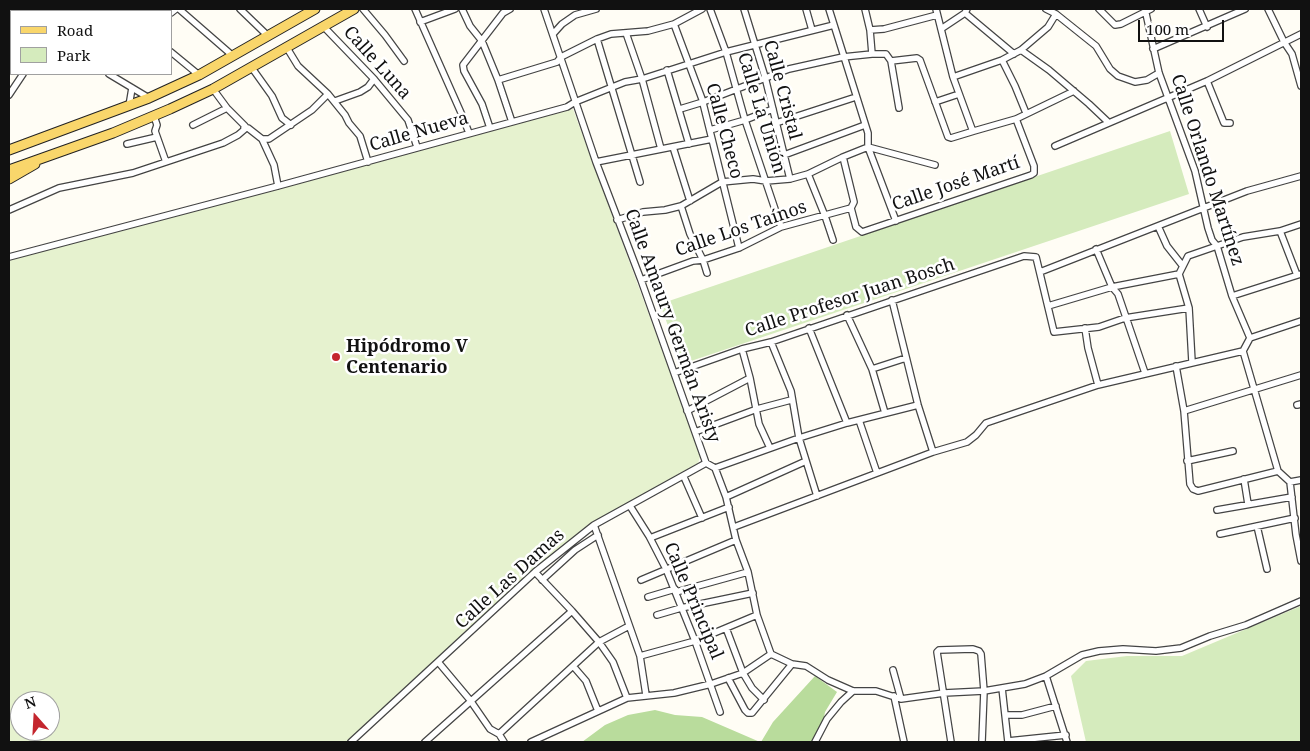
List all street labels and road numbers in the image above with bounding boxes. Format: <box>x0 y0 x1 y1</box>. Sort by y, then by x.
street label: Calle Luna <box>339 22 415 104</box>
street label: Calle Cristal <box>758 38 806 142</box>
street label: Calle La Unión <box>732 50 790 176</box>
street label: Calle Orlando Martínez <box>1166 72 1248 268</box>
street label: Calle Checo <box>701 81 747 181</box>
street label: Calle Nueva <box>367 108 471 156</box>
street label: Calle José Martí <box>889 152 1023 216</box>
street label: Calle Los Taínos <box>672 196 810 262</box>
street label: Calle Amaury Germán Aristy <box>620 206 724 446</box>
street label: Calle Profesor Juan Bosch <box>742 254 958 342</box>
street label: Calle Las Damas <box>451 524 569 634</box>
street label: Calle Principal <box>659 539 727 663</box>

